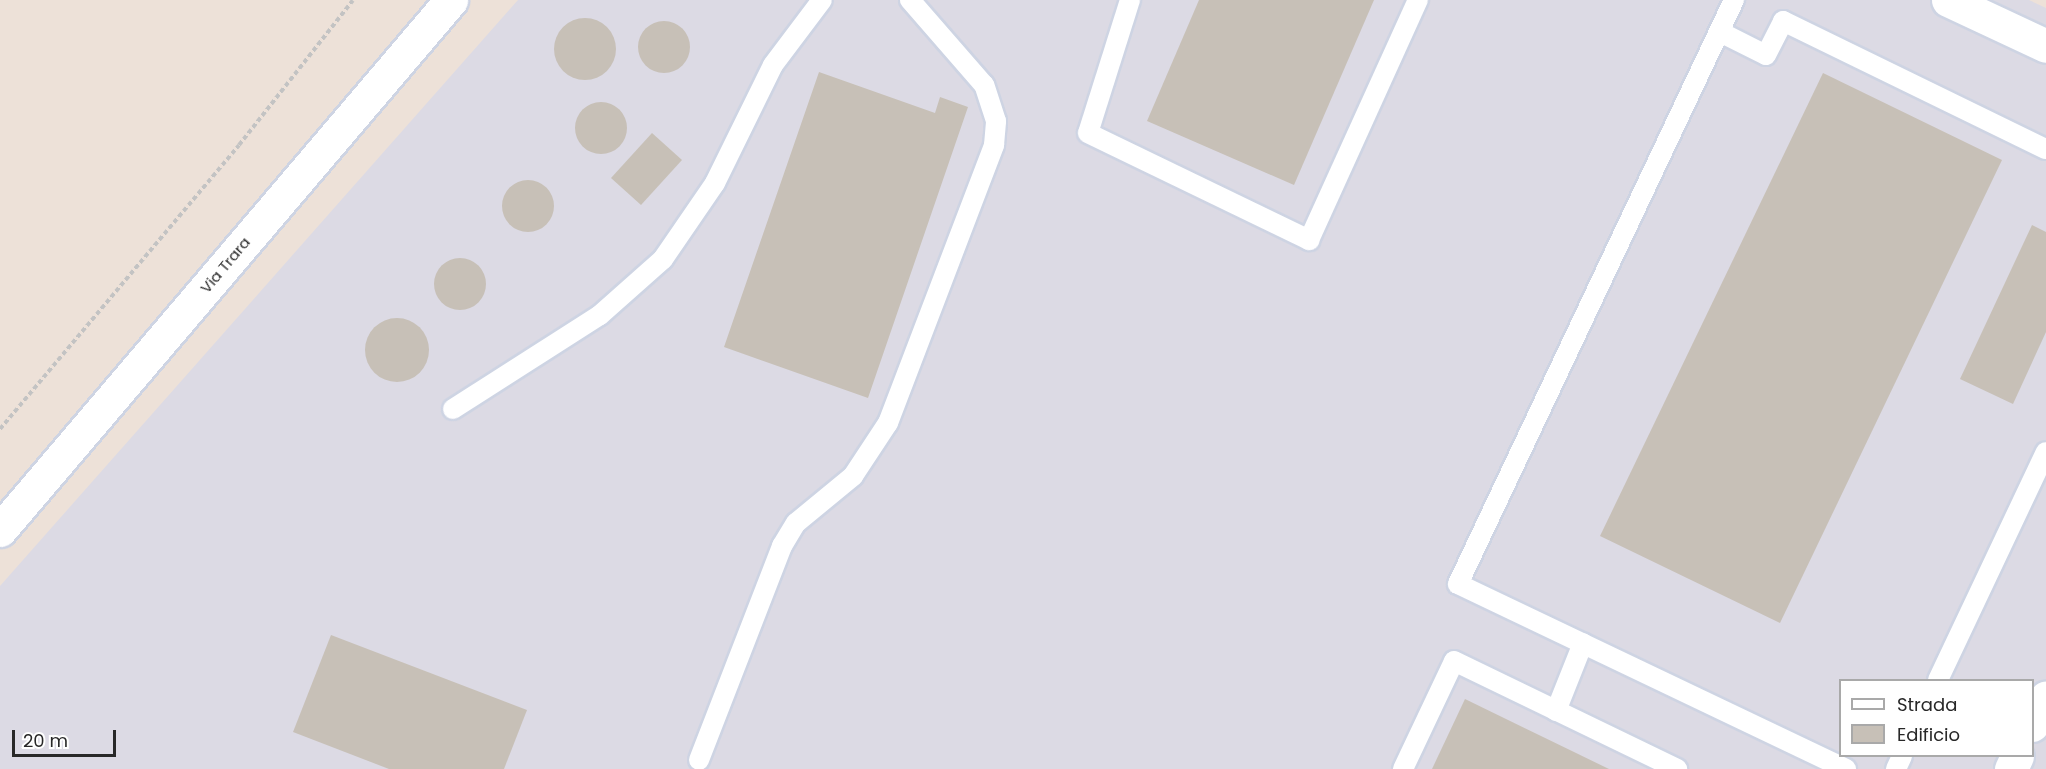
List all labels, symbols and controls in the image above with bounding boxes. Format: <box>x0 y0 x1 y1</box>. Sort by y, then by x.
street label: Via Trara <box>196 233 254 297</box>
legend <box>1839 679 2034 757</box>
text: Strada <box>1897 692 1957 717</box>
scale bar <box>15 718 118 756</box>
text: Edificio <box>1897 722 1960 747</box>
text: 20 m <box>23 728 68 753</box>

